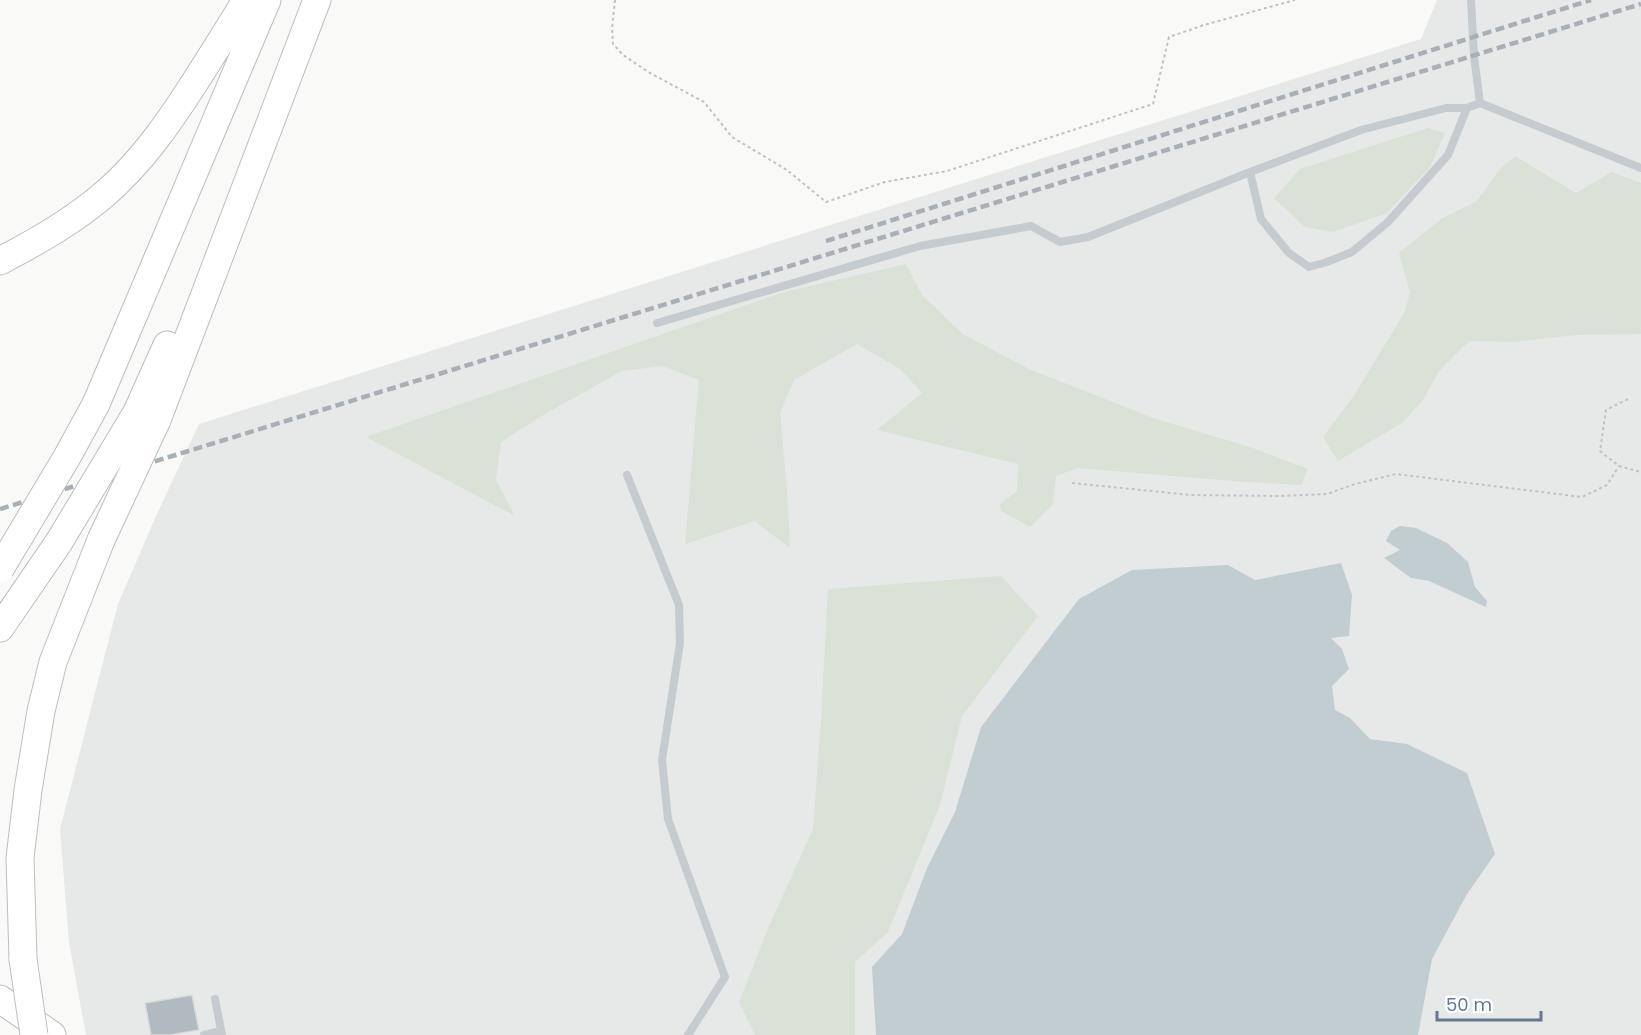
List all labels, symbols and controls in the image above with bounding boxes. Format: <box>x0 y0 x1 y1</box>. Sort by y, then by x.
scale bar <box>1437 984 1540 1022</box>
text: 50 m <box>1446 992 1492 1017</box>

